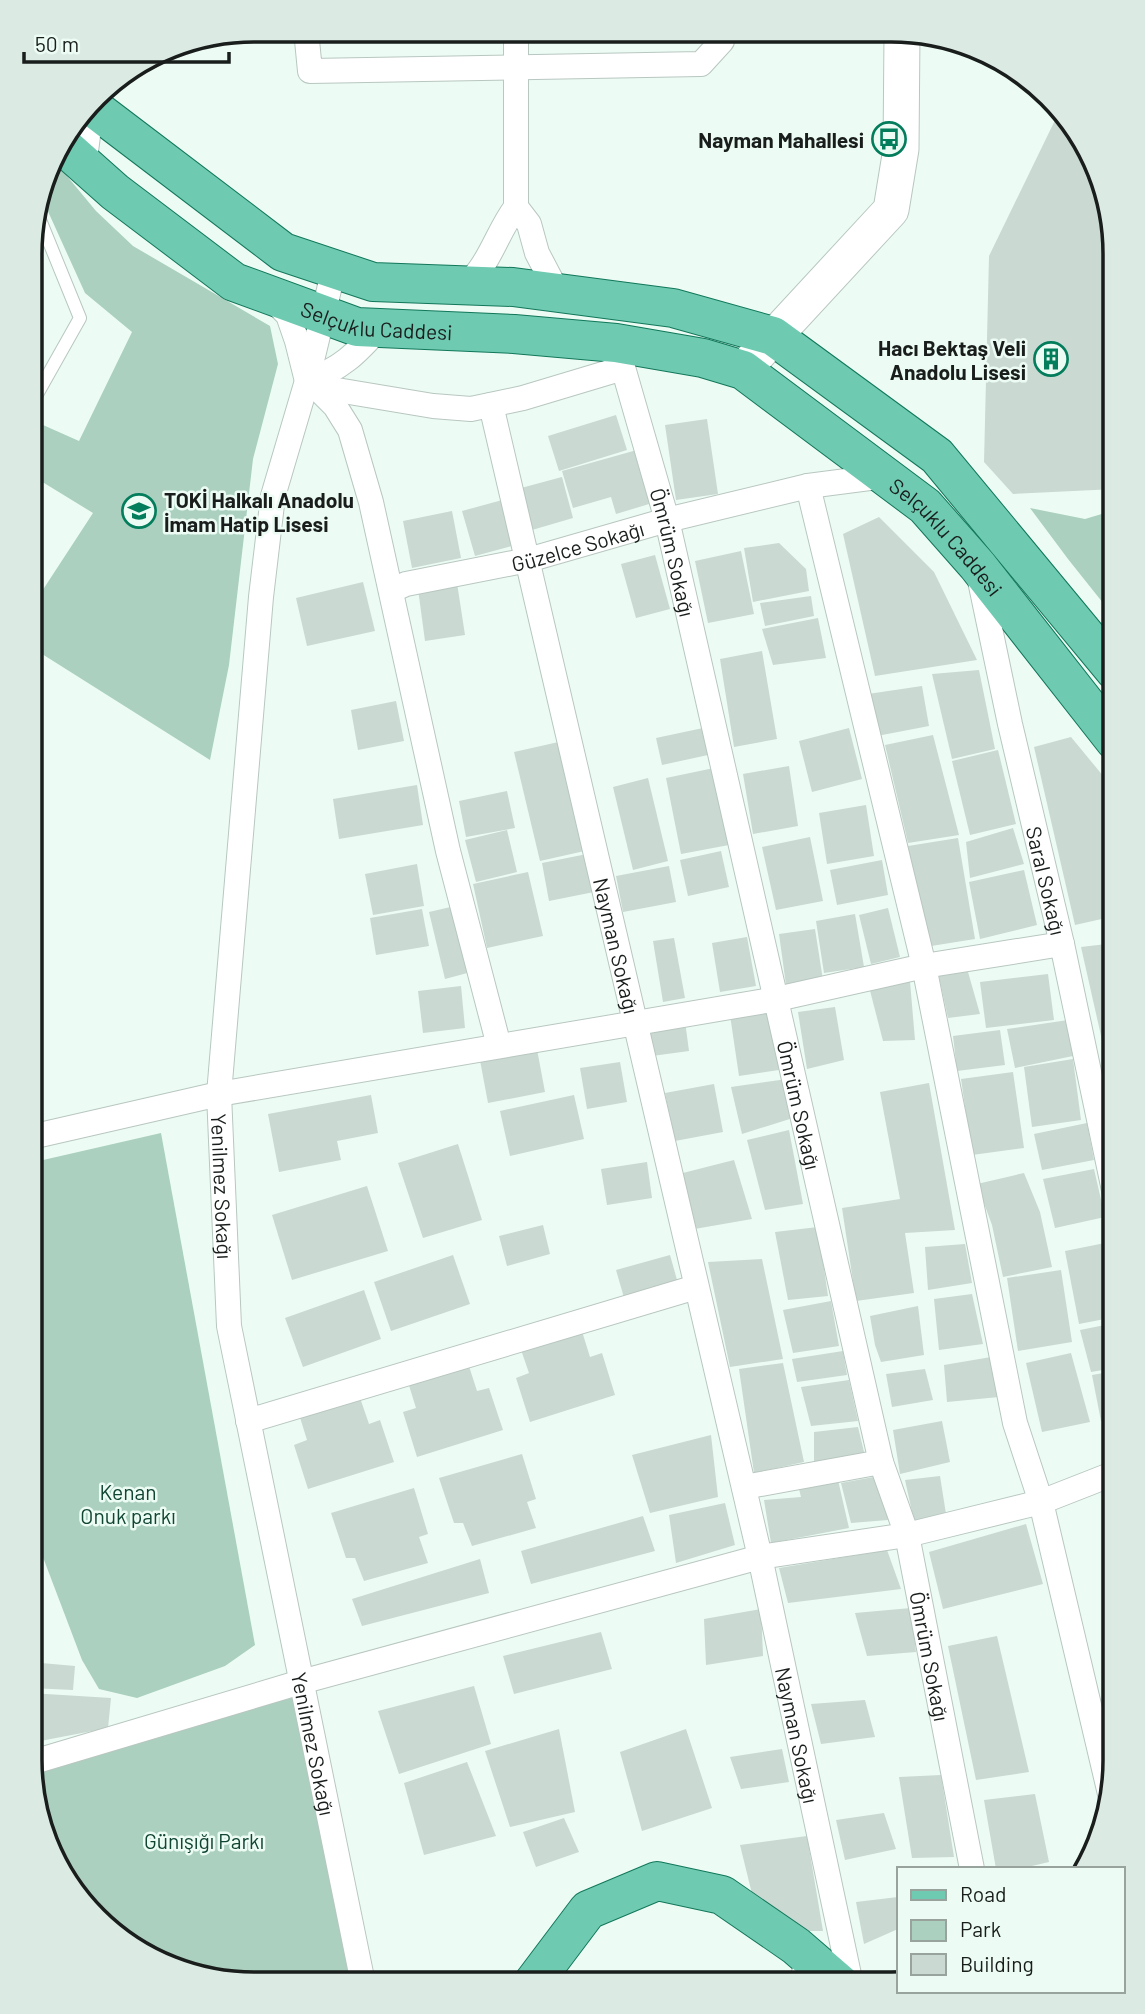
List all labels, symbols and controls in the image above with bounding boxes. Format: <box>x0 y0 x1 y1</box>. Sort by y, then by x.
scale bar <box>24 21 229 65</box>
text: 50 m <box>35 31 79 56</box>
bus stop icon: Nayman Mahallesi <box>870 120 908 158</box>
place label: Nayman Mahallesi <box>698 127 864 152</box>
street label: Selçuklu Caddesi <box>298 295 453 344</box>
place label: Hacı Bektaş Veli Anadolu Lisesi <box>878 335 1026 384</box>
building icon: Hacı Bektaş Veli Anadolu Lisesi <box>1032 340 1070 378</box>
street label: Selçuklu Caddesi <box>885 472 1009 600</box>
street label: Ömrüm Sokağı <box>646 485 701 619</box>
place label: TOKİ Halkalı Anadolu İmam Hatip Lisesi <box>164 487 354 536</box>
school or university icon: TOKİ Halkalı Anadolu İmam Hatip Lisesi <box>120 492 158 530</box>
street label: Güzelce Sokağı <box>509 515 646 575</box>
street label: Saral Sokağı <box>1022 824 1072 937</box>
street label: Nayman Sokağı <box>589 875 645 1016</box>
street label: Ömrüm Sokağı <box>773 1038 827 1172</box>
street label: Yenilmez Sokağı <box>207 1113 239 1260</box>
park label: Kenan Onuk parkı <box>80 1479 176 1528</box>
street label: Ömrüm Sokağı <box>906 1589 955 1723</box>
street label: Nayman Sokağı <box>771 1665 825 1805</box>
street label: Yenilmez Sokağı <box>287 1670 341 1818</box>
park label: Günışığı Parkı <box>144 1828 264 1853</box>
legend <box>897 1867 1124 1993</box>
text: Road <box>960 1881 1006 1906</box>
text: Park <box>960 1916 1001 1941</box>
text: Building <box>960 1951 1034 1976</box>

